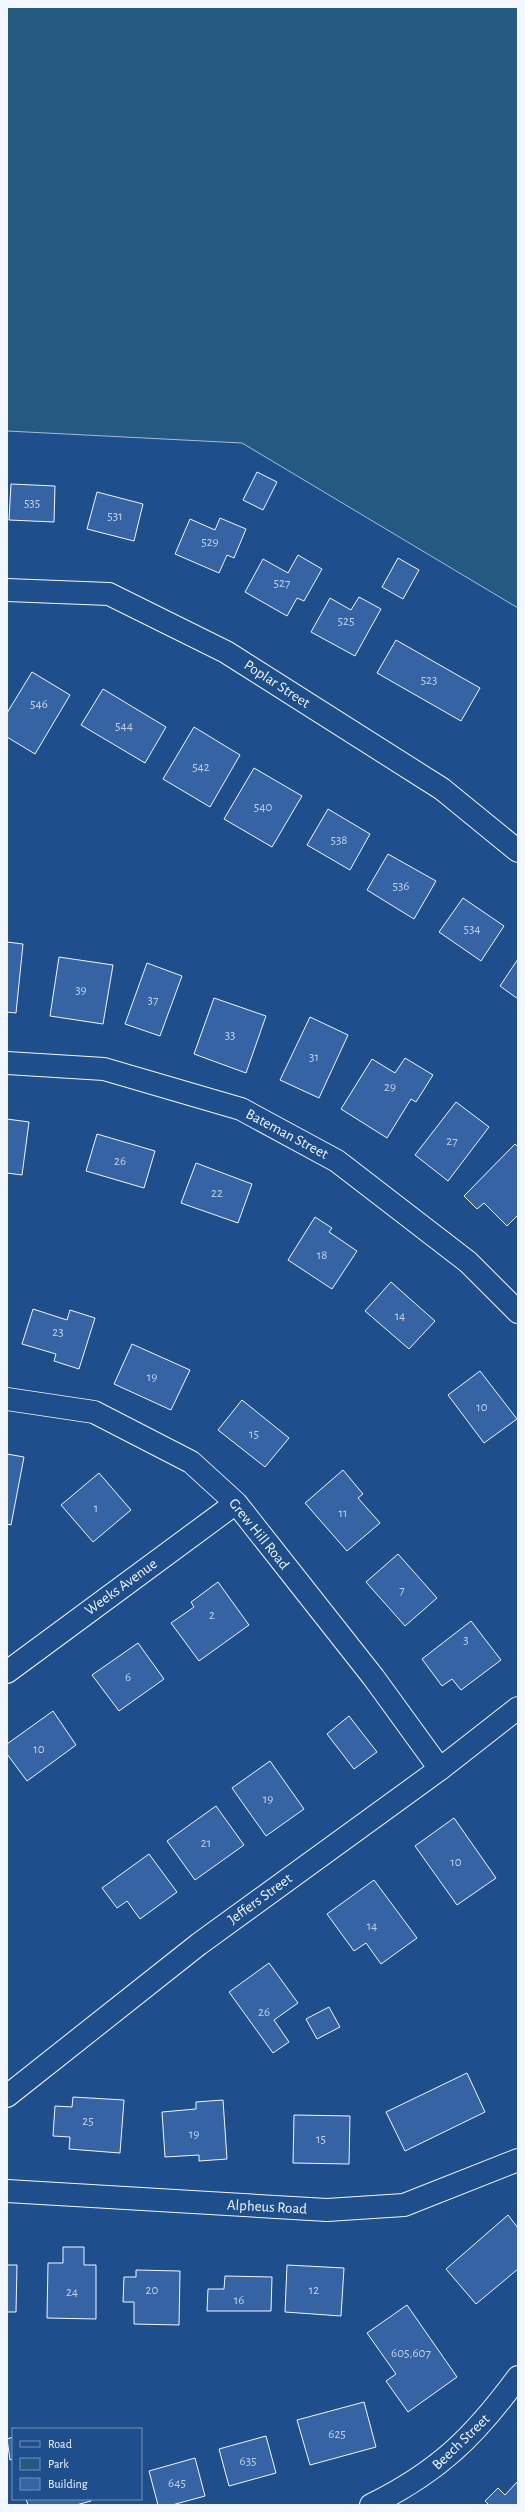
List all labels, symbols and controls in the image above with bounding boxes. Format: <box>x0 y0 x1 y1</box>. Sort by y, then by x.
house number: 535 <box>24 497 40 510</box>
house number: 531 <box>107 510 123 523</box>
house number: 529 <box>201 536 219 549</box>
house number: 527 <box>274 577 291 590</box>
house number: 525 <box>338 615 354 628</box>
street label: Poplar Street <box>241 657 313 711</box>
house number: 523 <box>421 674 437 687</box>
house number: 546 <box>30 698 48 711</box>
house number: 544 <box>115 720 133 733</box>
house number: 542 <box>192 761 210 774</box>
house number: 540 <box>254 801 272 814</box>
house number: 538 <box>331 834 347 847</box>
house number: 536 <box>393 880 409 893</box>
house number: 534 <box>463 923 481 936</box>
house number: 39 <box>75 984 87 997</box>
house number: 37 <box>148 994 159 1007</box>
house number: 33 <box>225 1029 235 1042</box>
house number: 31 <box>309 1051 319 1064</box>
house number: 29 <box>384 1081 396 1094</box>
street label: Bateman Street <box>243 1106 331 1162</box>
house number: 27 <box>446 1135 458 1148</box>
house number: 26 <box>114 1155 126 1168</box>
house number: 22 <box>211 1187 223 1200</box>
house number: 18 <box>317 1249 327 1262</box>
house number: 14 <box>395 1310 405 1323</box>
house number: 23 <box>52 1326 64 1339</box>
house number: 19 <box>147 1371 157 1384</box>
house number: 10 <box>476 1401 488 1414</box>
house number: 15 <box>249 1428 259 1441</box>
street label: Grew Hill Road <box>226 1496 292 1573</box>
house number: 1 <box>94 1502 98 1515</box>
house number: 11 <box>339 1507 347 1520</box>
street label: Weeks Avenue <box>82 1556 160 1618</box>
house number: 7 <box>399 1584 405 1597</box>
house number: 2 <box>209 1609 215 1622</box>
house number: 3 <box>463 1634 469 1647</box>
house number: 6 <box>125 1671 131 1684</box>
house number: 10 <box>33 1743 45 1756</box>
house number: 19 <box>263 1793 273 1806</box>
house number: 21 <box>201 1837 211 1850</box>
house number: 10 <box>450 1856 462 1869</box>
street label: Jeffers Street <box>225 1871 295 1927</box>
house number: 14 <box>367 1920 377 1933</box>
house number: 26 <box>258 2006 270 2019</box>
house number: 25 <box>82 2115 94 2128</box>
house number: 19 <box>189 2128 199 2141</box>
house number: 15 <box>316 2133 326 2146</box>
street label: Alpheus Road <box>227 2197 308 2217</box>
house number: 20 <box>146 2284 159 2297</box>
house number: 12 <box>309 2284 319 2297</box>
house number: 24 <box>66 2286 78 2299</box>
house number: 16 <box>234 2294 244 2307</box>
house number: 605,607 <box>391 2347 431 2360</box>
street label: Beech Street <box>429 2411 493 2473</box>
legend <box>12 2428 142 2500</box>
house number: 625 <box>328 2428 346 2441</box>
text: Road <box>48 2438 72 2450</box>
house number: 635 <box>240 2455 256 2468</box>
text: Park <box>48 2458 69 2470</box>
house number: 645 <box>168 2477 186 2490</box>
text: Building <box>48 2478 88 2490</box>

